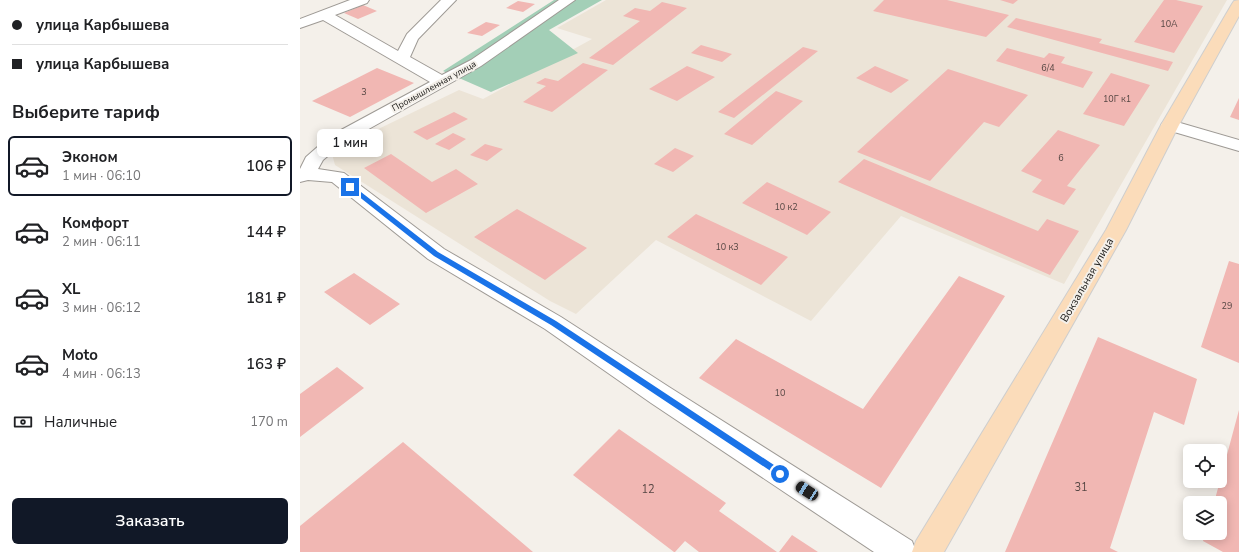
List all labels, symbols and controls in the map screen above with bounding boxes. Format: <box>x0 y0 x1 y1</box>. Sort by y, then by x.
text: улица Карбышева <box>36 15 169 35</box>
house number: 10А <box>1160 18 1178 30</box>
text: улица Карбышева <box>36 54 169 74</box>
street label: Промышленная улица <box>390 58 478 114</box>
house number: 6/4 <box>1041 62 1055 74</box>
house number: 3 <box>361 86 367 98</box>
house number: 10Г к1 <box>1103 93 1131 105</box>
text: Выберите тариф <box>12 100 160 124</box>
callout: 1 мин <box>317 129 383 157</box>
text: 1 мин <box>332 134 368 152</box>
text: Эконом <box>62 147 118 167</box>
icon: car <box>14 148 50 184</box>
house number: 6 <box>1058 152 1064 164</box>
text: 106 ₽ <box>246 156 286 176</box>
text: 1 мин · 06:10 <box>62 167 141 185</box>
route end <box>341 178 359 196</box>
house number: 10 к2 <box>774 201 798 213</box>
text: Комфорт <box>62 213 129 233</box>
icon: car <box>14 214 50 250</box>
text: 144 ₽ <box>246 222 286 242</box>
text: 2 мин · 06:11 <box>62 233 141 251</box>
street label: Вокзальная улица <box>1057 235 1117 325</box>
house number: 10 к3 <box>715 241 739 253</box>
text: XL <box>62 279 81 299</box>
icon: car <box>14 280 50 316</box>
text: 181 ₽ <box>246 288 286 308</box>
text: 3 мин · 06:12 <box>62 299 141 317</box>
house number: 29 <box>1222 300 1232 312</box>
text: Moto <box>62 345 98 365</box>
icon: car <box>14 346 50 382</box>
text: 163 ₽ <box>246 354 286 374</box>
text: 4 мин · 06:13 <box>62 365 141 383</box>
house number: 10 <box>775 387 785 399</box>
icon: cash <box>12 411 34 433</box>
text: Наличные <box>44 412 117 432</box>
text: 170 m <box>250 413 288 431</box>
map controls <box>1183 444 1227 540</box>
button: locate <box>1183 444 1227 488</box>
route start <box>771 465 789 483</box>
car <box>794 479 820 503</box>
house number: 31 <box>1074 480 1088 495</box>
house number: 12 <box>641 482 655 497</box>
button: layers <box>1183 496 1227 540</box>
button: Заказать <box>12 498 288 544</box>

